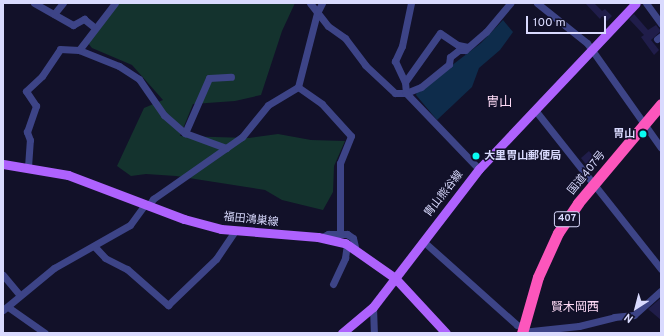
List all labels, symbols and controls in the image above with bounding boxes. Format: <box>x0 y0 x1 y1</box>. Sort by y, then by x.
scale bar <box>528 8 608 34</box>
text: 100 m <box>533 15 566 31</box>
district label: 冑山 <box>486 95 512 111</box>
place label: 冑山 <box>613 127 635 141</box>
marker: 冑山 <box>638 129 648 139</box>
place label: 大里冑山郵便局 <box>484 149 561 163</box>
street label: 国道407号 <box>565 149 609 197</box>
marker: 大里冑山郵便局 <box>471 151 481 161</box>
street label: 胄山熊谷線 <box>422 168 466 220</box>
street label: 福田鴻巣線 <box>223 211 279 229</box>
road number: 407 <box>553 211 581 227</box>
north arrow <box>616 288 656 328</box>
district label: 賢木岡西 <box>551 302 599 316</box>
text: N <box>622 310 636 326</box>

